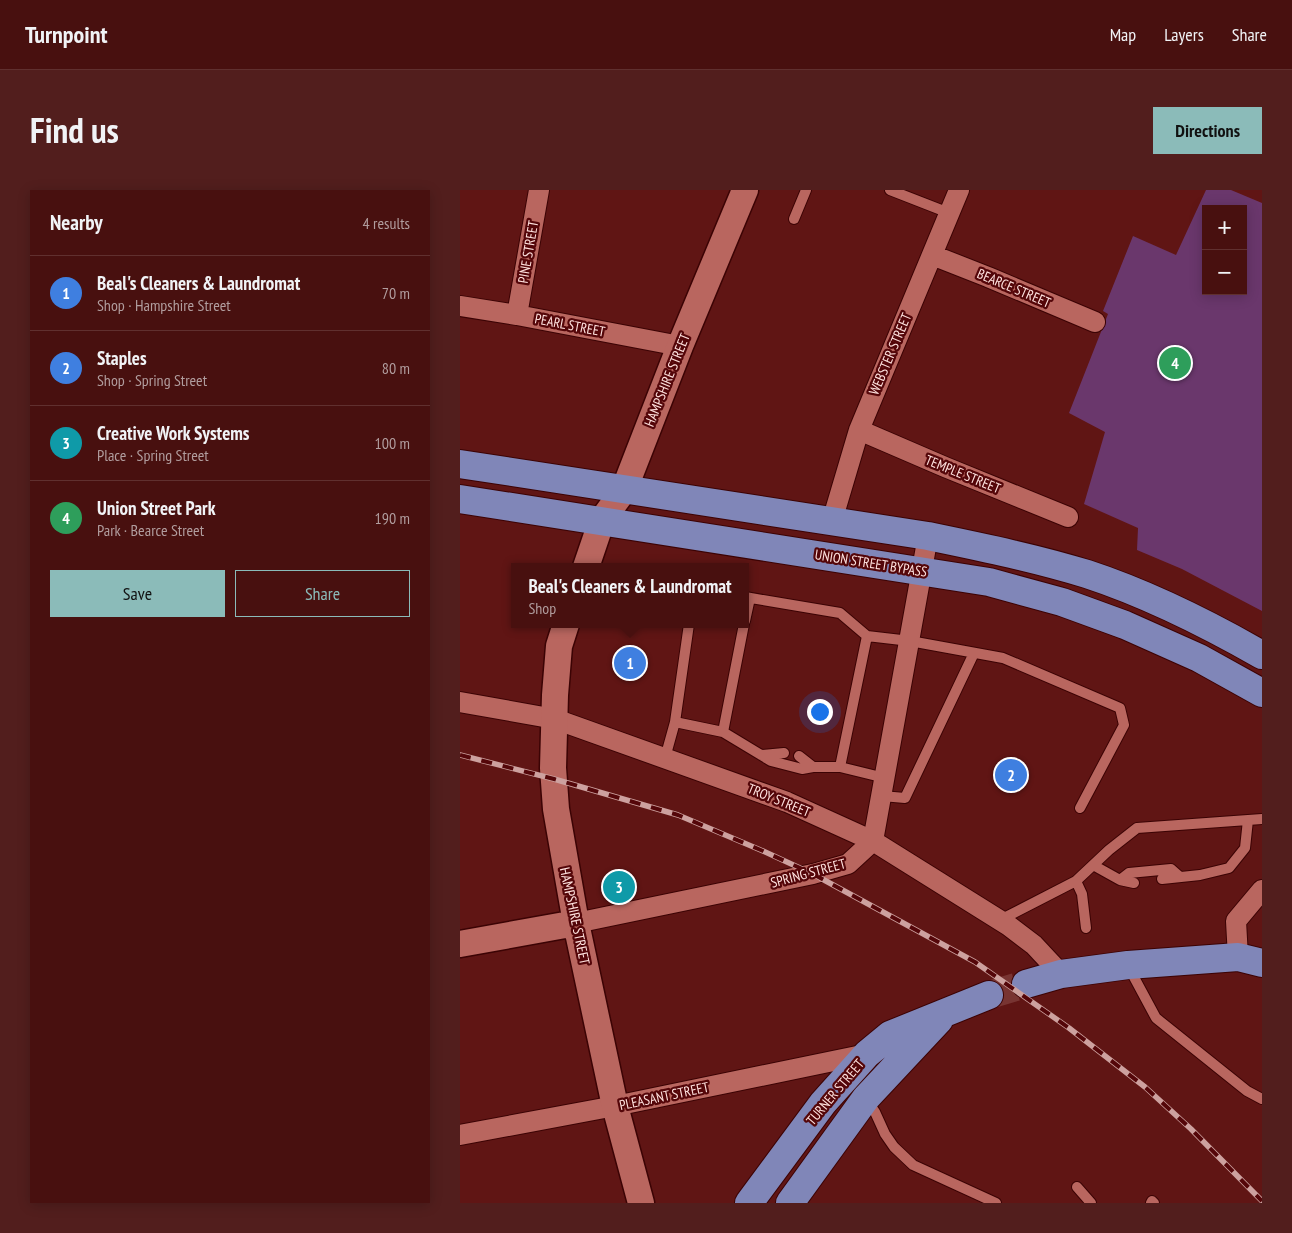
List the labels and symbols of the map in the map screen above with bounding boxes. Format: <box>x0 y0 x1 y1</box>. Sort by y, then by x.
street label: PINE STREET <box>514 219 542 285</box>
street label: BEARCE STREET <box>974 264 1054 312</box>
street label: PEARL STREET <box>533 309 607 341</box>
street label: WEBSTER STREET <box>865 310 916 398</box>
street label: HAMPSHIRE STREET <box>640 330 694 429</box>
pin: 4 <box>1159 344 1191 382</box>
street label: TEMPLE STREET <box>923 451 1004 498</box>
street label: UNION STREET BYPASS <box>814 545 928 581</box>
pin: 1 <box>614 644 646 682</box>
your location <box>807 699 833 725</box>
pin: 2 <box>995 756 1027 794</box>
street label: TROY STREET <box>745 779 814 821</box>
street label: SPRING STREET <box>769 854 848 892</box>
street label: HAMPSHIRE STREET <box>556 866 594 967</box>
pin: 3 <box>603 868 635 906</box>
street label: TURNER STREET <box>802 1055 868 1129</box>
street label: PLEASANT STREET <box>618 1078 711 1114</box>

